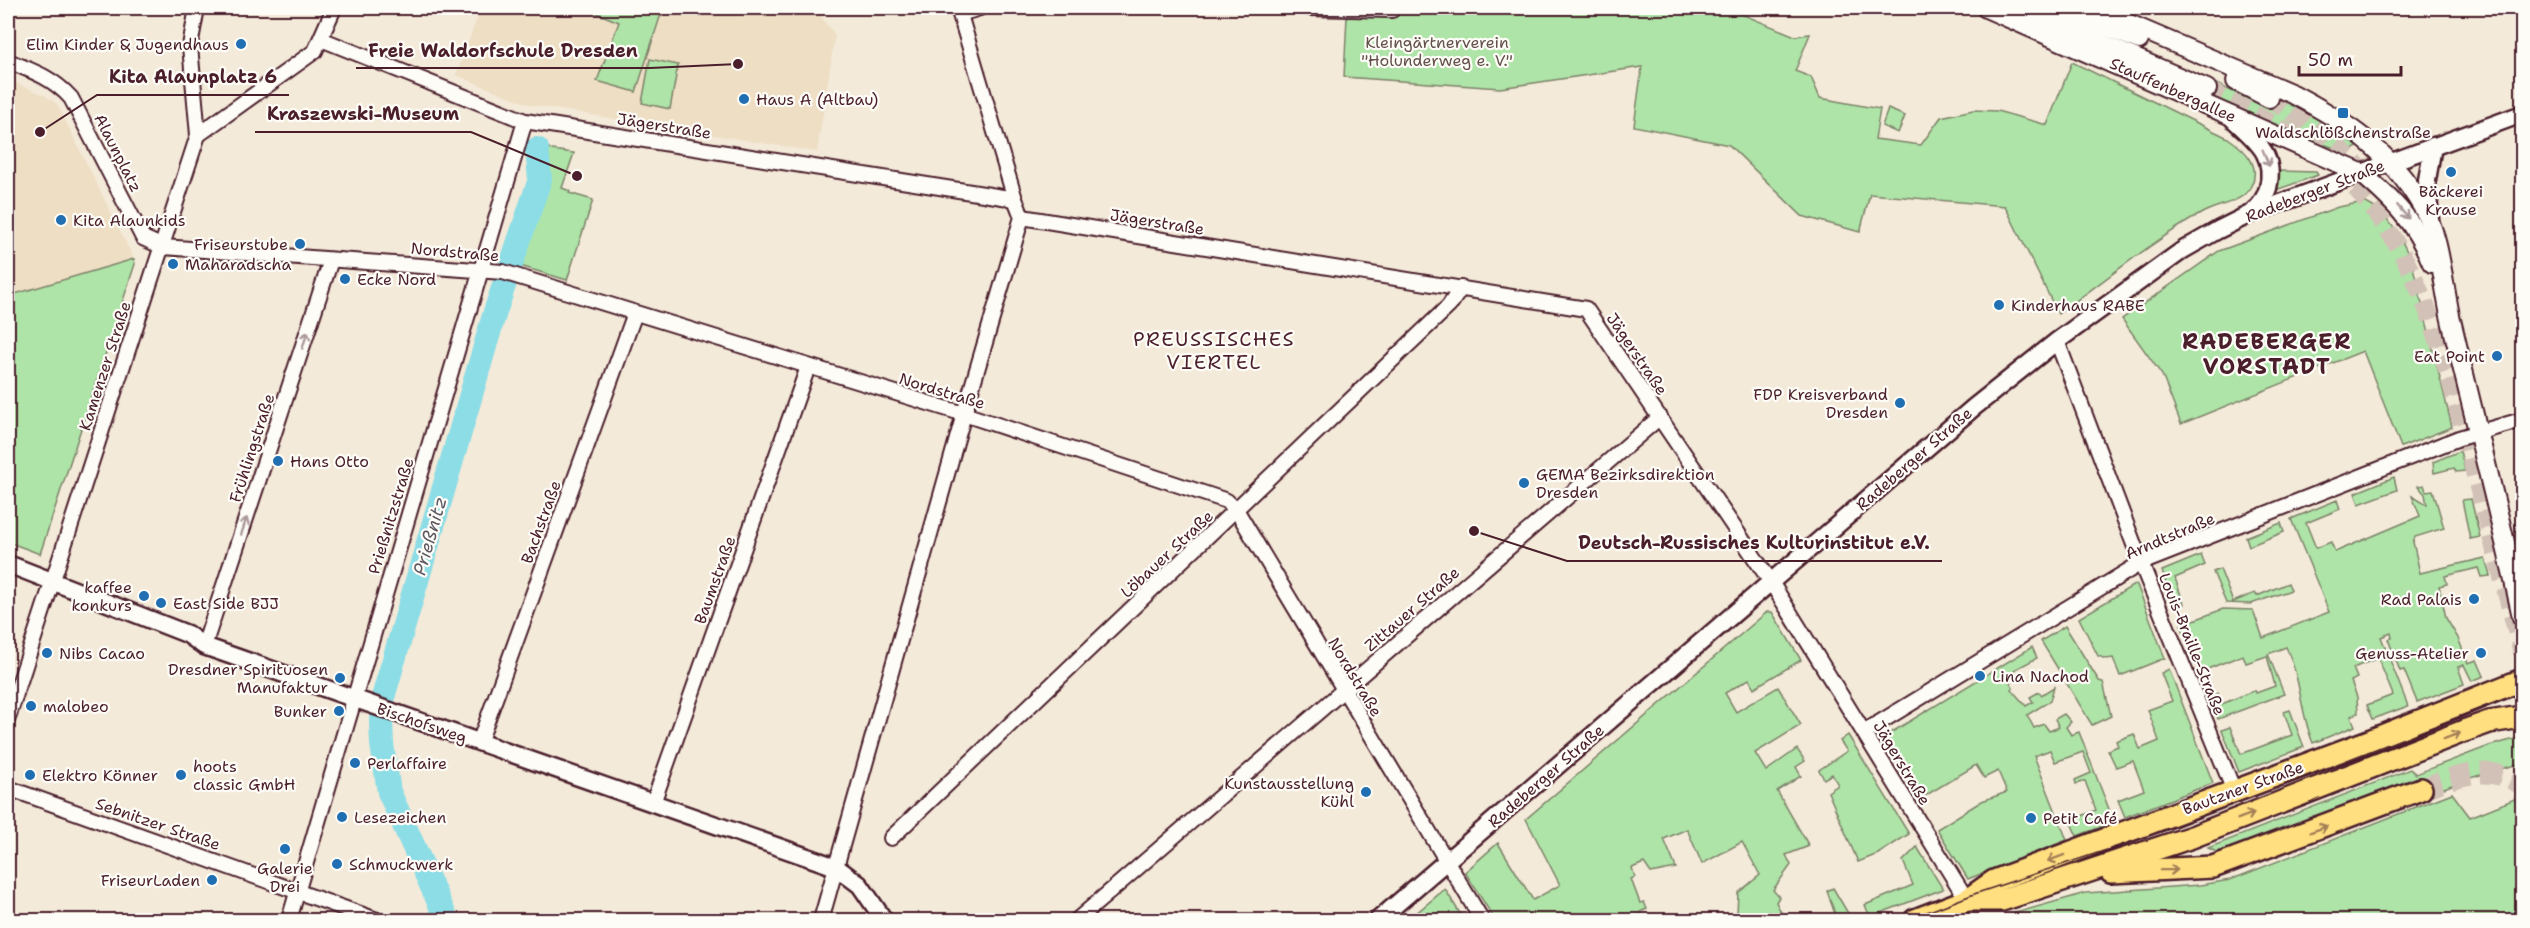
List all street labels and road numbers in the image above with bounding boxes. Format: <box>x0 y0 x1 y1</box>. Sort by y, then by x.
street label: Stauffenbergallee <box>2106 53 2240 127</box>
street label: Jägerstraße <box>615 108 713 144</box>
street label: Alaunplatz <box>89 110 147 196</box>
street label: Radeberger Straße <box>2242 155 2388 227</box>
street label: Jägerstraße <box>1108 204 1206 240</box>
street label: Nordstraße <box>410 238 500 266</box>
street label: Kamenzer Straße <box>74 299 136 433</box>
street label: Jägerstraße <box>1602 309 1672 399</box>
street label: Nordstraße <box>896 368 988 414</box>
street label: Frühlingstraße <box>225 391 279 505</box>
street label: Radeberger Straße <box>1851 403 1977 515</box>
street label: Prießnitzstraße <box>363 455 419 577</box>
street label: Bachstraße <box>516 477 566 567</box>
street label: Löbauer Straße <box>1116 506 1218 602</box>
street label: Arndtstraße <box>2122 508 2218 564</box>
street label: Baumstraße <box>689 533 741 627</box>
street label: Zittauer Straße <box>1360 562 1464 656</box>
street label: Louis-Braille-Straße <box>2154 570 2230 718</box>
street label: Nordstraße <box>1323 633 1387 721</box>
street label: Bischofsweg <box>374 698 470 748</box>
street label: Jägerstraße <box>1869 717 1935 809</box>
street label: Radeberger Straße <box>1483 720 1609 832</box>
street label: Bautzner Straße <box>2180 756 2306 820</box>
street label: Sebnitzer Straße <box>93 793 223 855</box>

